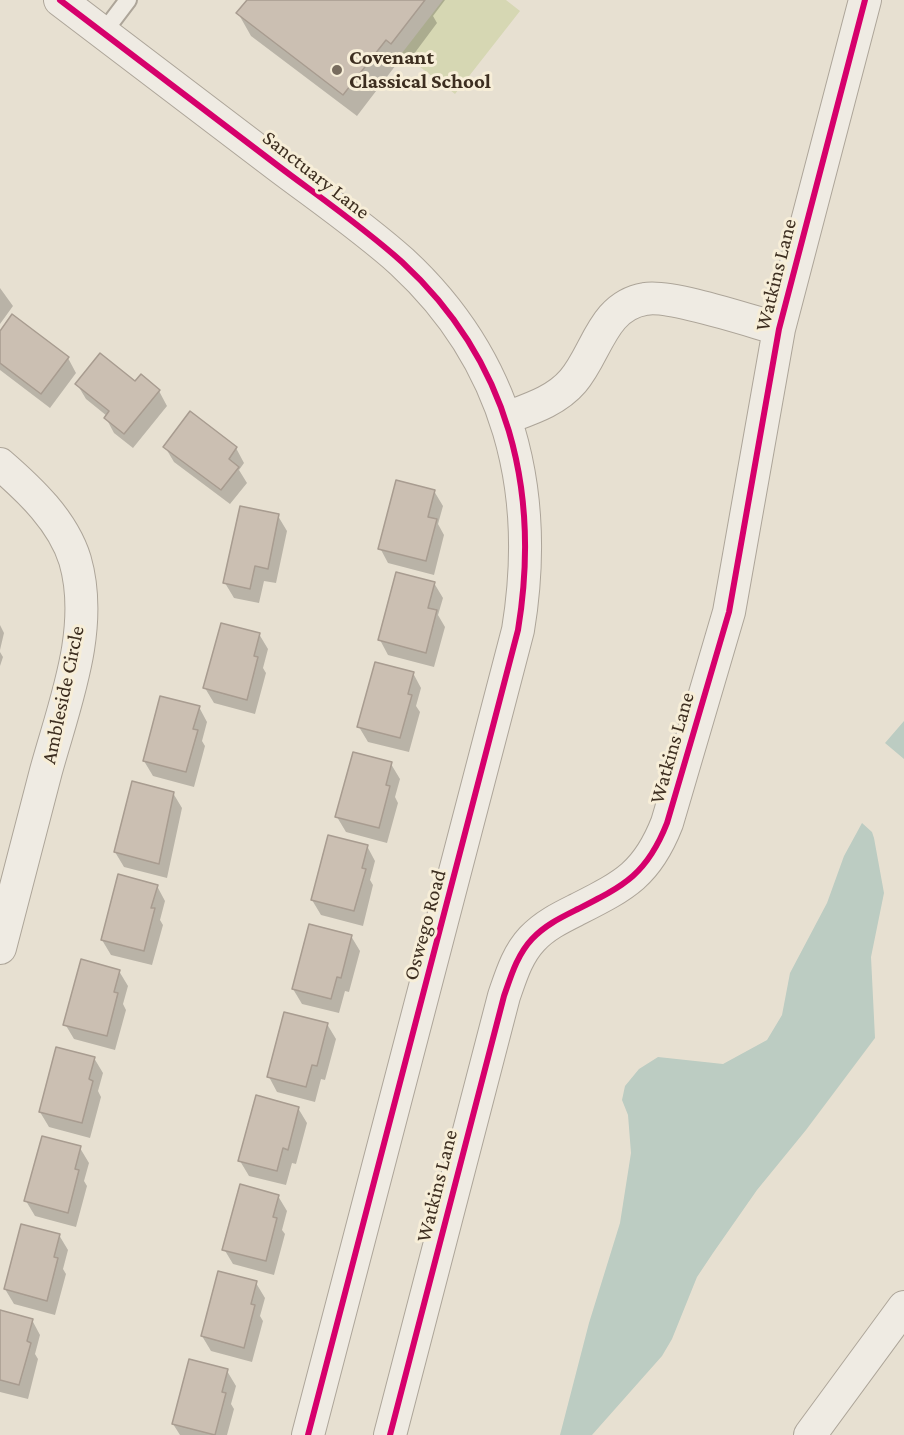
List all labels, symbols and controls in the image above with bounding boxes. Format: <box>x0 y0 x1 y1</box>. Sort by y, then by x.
place label: Covenant Classical School <box>349 45 491 95</box>
marker: Covenant Classical School <box>330 63 344 77</box>
street label: Sanctuary Lane <box>257 125 375 225</box>
street label: Watkins Lane <box>750 216 802 334</box>
street label: Ambleside Circle <box>36 624 90 766</box>
street label: Watkins Lane <box>644 689 700 807</box>
street label: Oswego Road <box>398 867 452 983</box>
street label: Watkins Lane <box>411 1127 463 1245</box>

